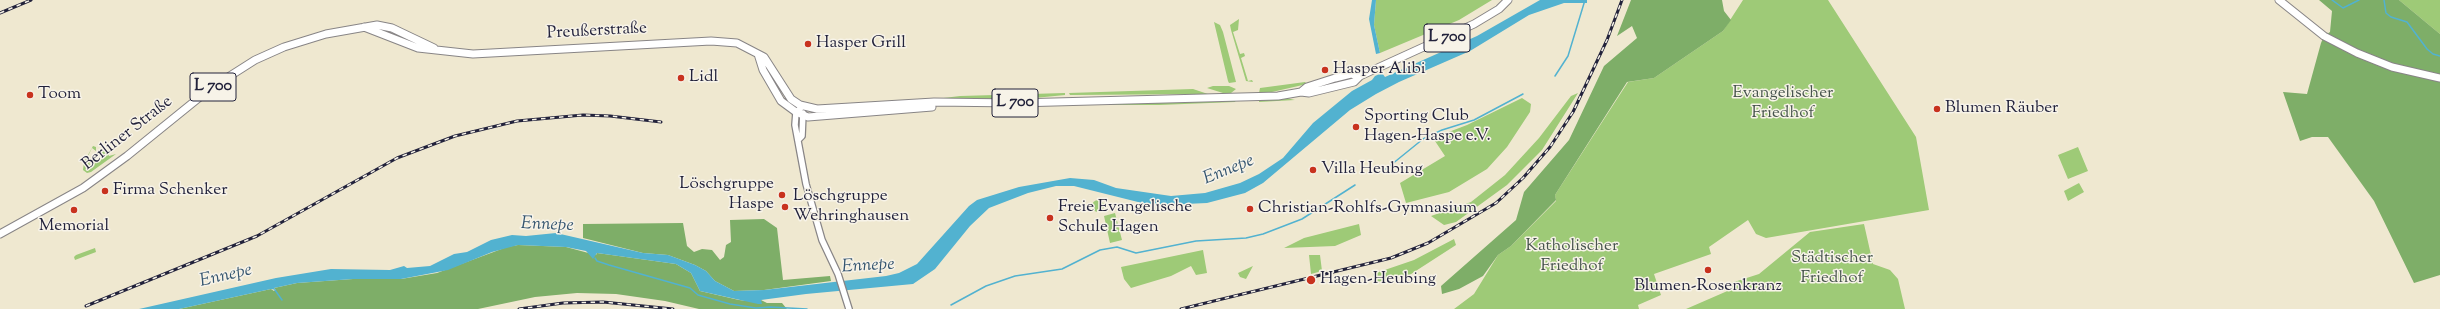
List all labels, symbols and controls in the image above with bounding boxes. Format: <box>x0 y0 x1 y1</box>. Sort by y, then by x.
street label: Preußerstraße <box>546 19 648 45</box>
road number: L 700 <box>1424 24 1470 52</box>
place label: Hasper Grill <box>816 34 906 54</box>
marker: Hasper Grill <box>803 39 813 49</box>
place label: Hasper Alibi <box>1333 60 1426 80</box>
marker: Hasper Alibi <box>1320 65 1330 75</box>
place label: Lidl <box>689 68 718 88</box>
road number: L 700 <box>190 73 236 101</box>
marker: Lidl <box>676 73 686 83</box>
park label: Evangelischer Friedhof <box>1733 84 1833 124</box>
place label: Toom <box>38 85 81 105</box>
road number: L 700 <box>992 89 1038 117</box>
marker: Toom <box>25 90 35 100</box>
street label: Berliner Straße <box>79 92 177 176</box>
place label: Blumen Räuber <box>1945 99 2058 119</box>
marker: Blumen Räuber <box>1932 104 1942 114</box>
place label: Sporting Club Hagen-Haspe e.V. <box>1364 107 1491 147</box>
marker: Sporting Club Hagen-Haspe e.V. <box>1351 122 1361 132</box>
water label: Ennepe <box>1200 151 1258 191</box>
place label: Villa Heubing <box>1321 160 1423 180</box>
marker: Villa Heubing <box>1308 165 1318 175</box>
place label: Löschgruppe Haspe <box>679 175 774 215</box>
place label: Firma Schenker <box>113 181 228 201</box>
marker: Firma Schenker <box>100 186 110 196</box>
place label: Löschgruppe Wehringhausen <box>793 187 909 227</box>
marker: Löschgruppe Haspe <box>777 190 787 200</box>
place label: Freie Evangelische Schule Hagen <box>1058 198 1192 238</box>
place label: Christian-Rohlfs-Gymnasium <box>1258 199 1477 219</box>
marker: Löschgruppe Wehringhausen <box>780 202 790 212</box>
marker: Christian-Rohlfs-Gymnasium <box>1245 204 1255 214</box>
marker: Memorial <box>69 205 79 215</box>
marker: Freie Evangelische Schule Hagen <box>1045 213 1055 223</box>
water label: Ennepe <box>520 214 574 238</box>
place label: Memorial <box>39 217 109 237</box>
park label: Katholischer Friedhof <box>1526 237 1618 277</box>
park label: Städtischer Friedhof <box>1791 249 1873 289</box>
water label: Ennepe <box>841 255 895 279</box>
water label: Ennepe <box>198 261 254 293</box>
marker: Blumen-Rosenkranz <box>1703 265 1713 275</box>
place label: Hagen-Heubing <box>1320 270 1436 290</box>
marker: Hagen-Heubing <box>1305 274 1317 286</box>
place label: Blumen-Rosenkranz <box>1634 277 1782 297</box>

